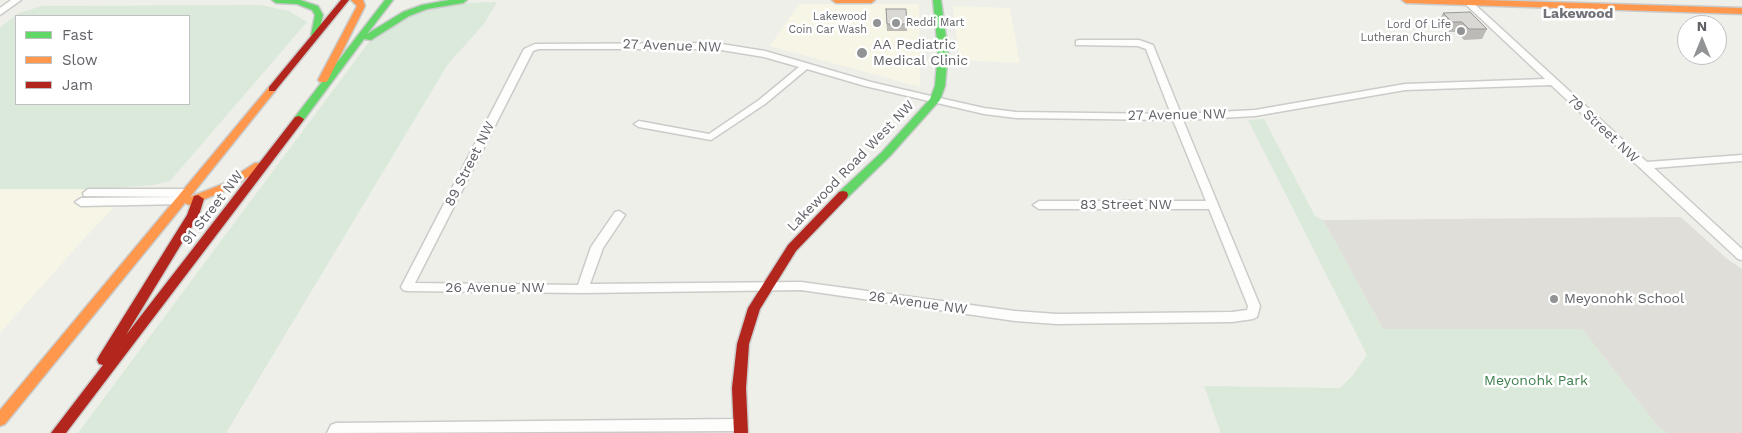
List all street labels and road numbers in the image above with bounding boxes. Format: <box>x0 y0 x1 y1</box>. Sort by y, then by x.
street label: 27 Avenue NW <box>622 36 722 56</box>
street label: 79 Street NW <box>1564 92 1642 166</box>
street label: Lakewood Road West NW <box>784 97 918 235</box>
street label: 27 Avenue NW <box>1128 106 1226 124</box>
street label: 89 Street NW <box>441 119 499 209</box>
street label: 91 Street NW <box>179 168 247 248</box>
street label: 83 Street NW <box>1080 197 1172 213</box>
street label: 26 Avenue NW <box>445 280 545 296</box>
street label: 26 Avenue NW <box>868 288 968 318</box>

